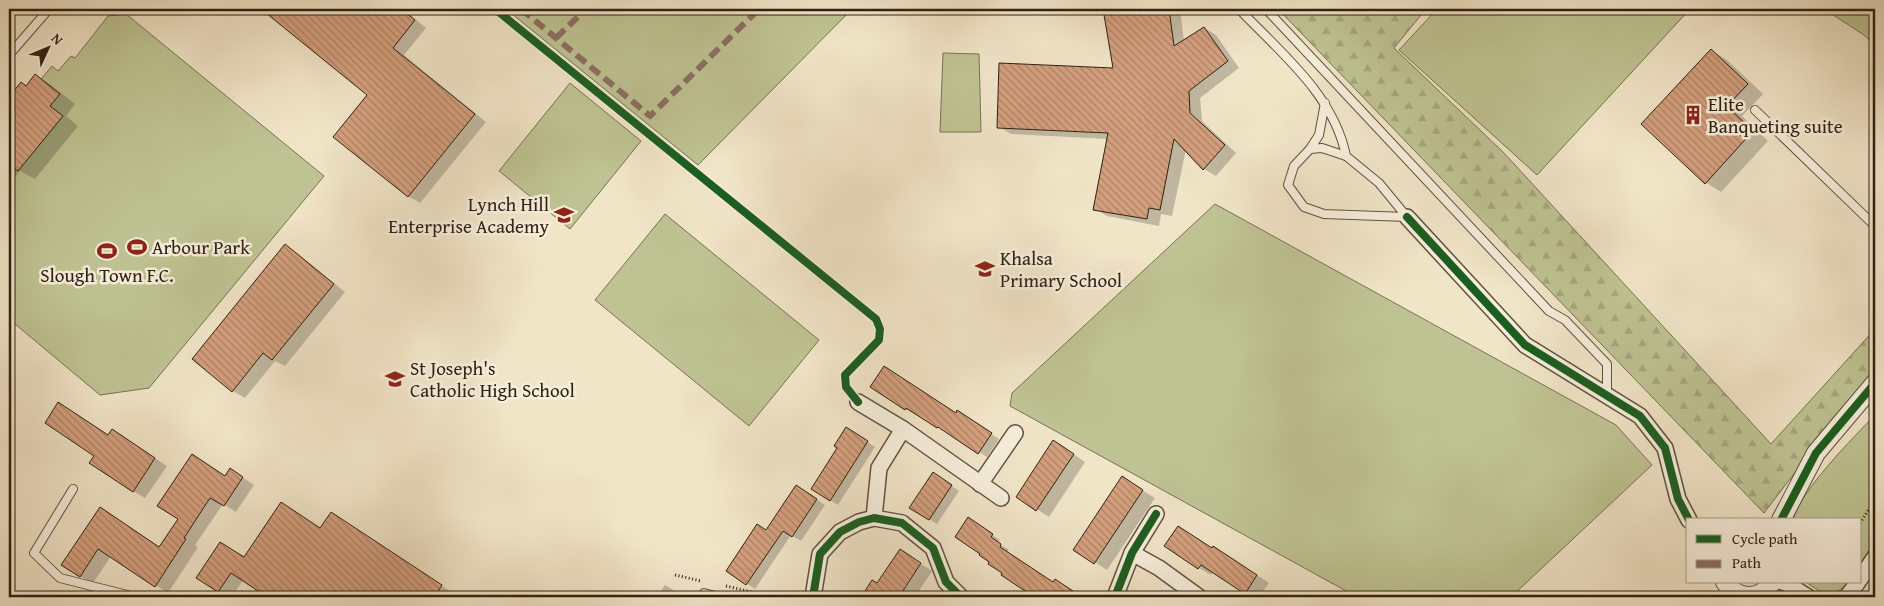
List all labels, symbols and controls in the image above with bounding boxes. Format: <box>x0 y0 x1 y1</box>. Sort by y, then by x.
north arrow <box>22 22 72 72</box>
text: N <box>47 29 68 50</box>
place label: Elite Banqueting suite <box>1708 90 1843 140</box>
building icon: Elite Banqueting suite <box>1682 104 1704 126</box>
place label: Lynch Hill Enterprise Academy <box>388 190 550 240</box>
school or university icon: Lynch Hill Enterprise Academy <box>553 204 575 226</box>
place label: Arbour Park <box>152 233 250 261</box>
sports icon: Arbour Park <box>126 236 148 258</box>
sports icon: Slough Town F.C. <box>96 240 118 262</box>
place label: Khalsa Primary School <box>1000 244 1122 294</box>
school or university icon: Khalsa Primary School <box>974 258 996 280</box>
place label: Slough Town F.C. <box>40 261 174 289</box>
place label: St Joseph's Catholic High School <box>410 354 575 404</box>
school or university icon: St Joseph's Catholic High School <box>384 368 406 390</box>
legend <box>1686 518 1862 584</box>
text: Cycle path <box>1732 528 1798 549</box>
text: Path <box>1732 552 1761 573</box>

